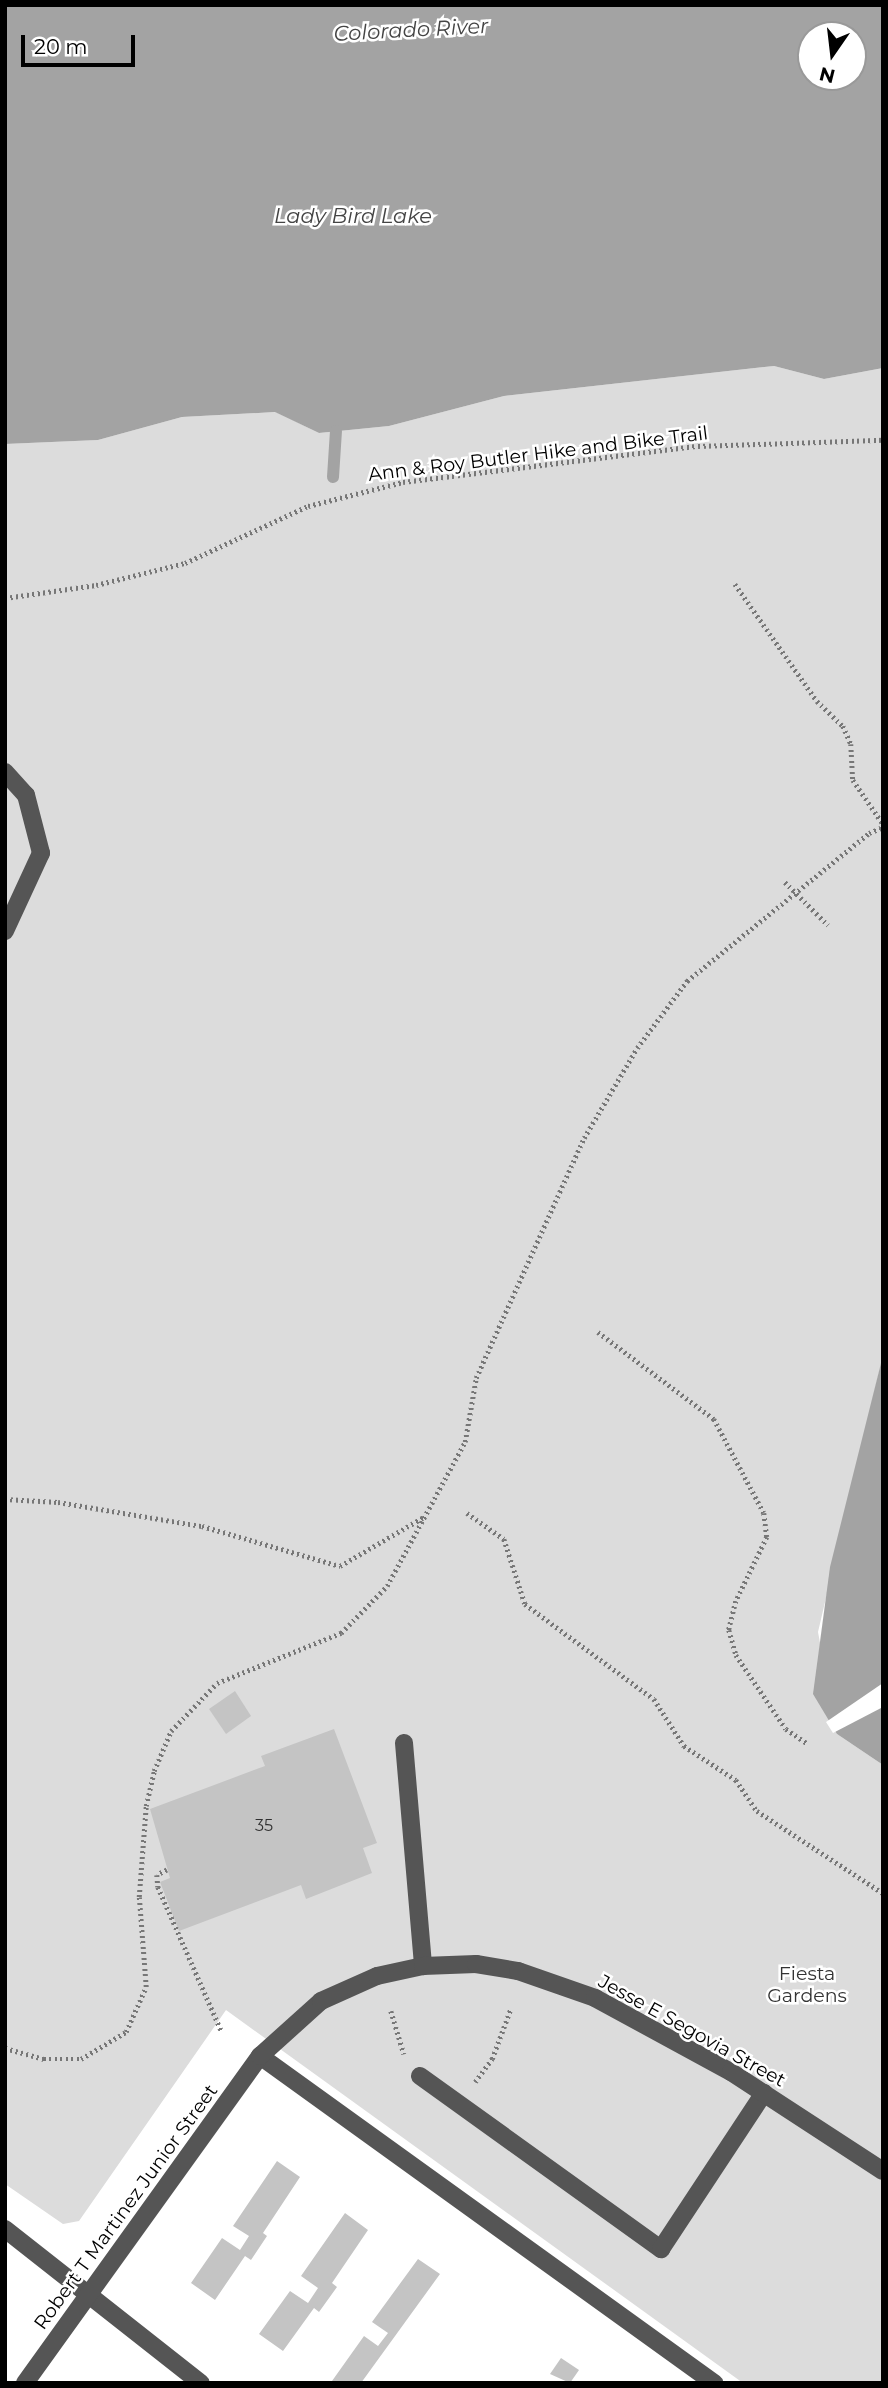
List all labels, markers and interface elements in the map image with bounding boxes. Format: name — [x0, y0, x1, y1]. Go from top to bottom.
water label: Colorado River — [333, 13, 489, 47]
scale bar — [24, 21, 138, 65]
north arrow — [797, 21, 867, 91]
text: 20 m — [34, 34, 88, 59]
text: N — [817, 62, 838, 88]
water label: Lady Bird Lake — [274, 203, 432, 229]
street label: Ann & Roy Butler Hike and Bike Trail — [367, 422, 709, 486]
house number: 35 — [255, 1816, 273, 1836]
park label: Fiesta Gardens — [767, 1963, 847, 2007]
street label: Jesse E Segovia Street — [594, 1970, 790, 2092]
street label: Robert T Martinez Junior Street — [29, 2080, 223, 2334]

